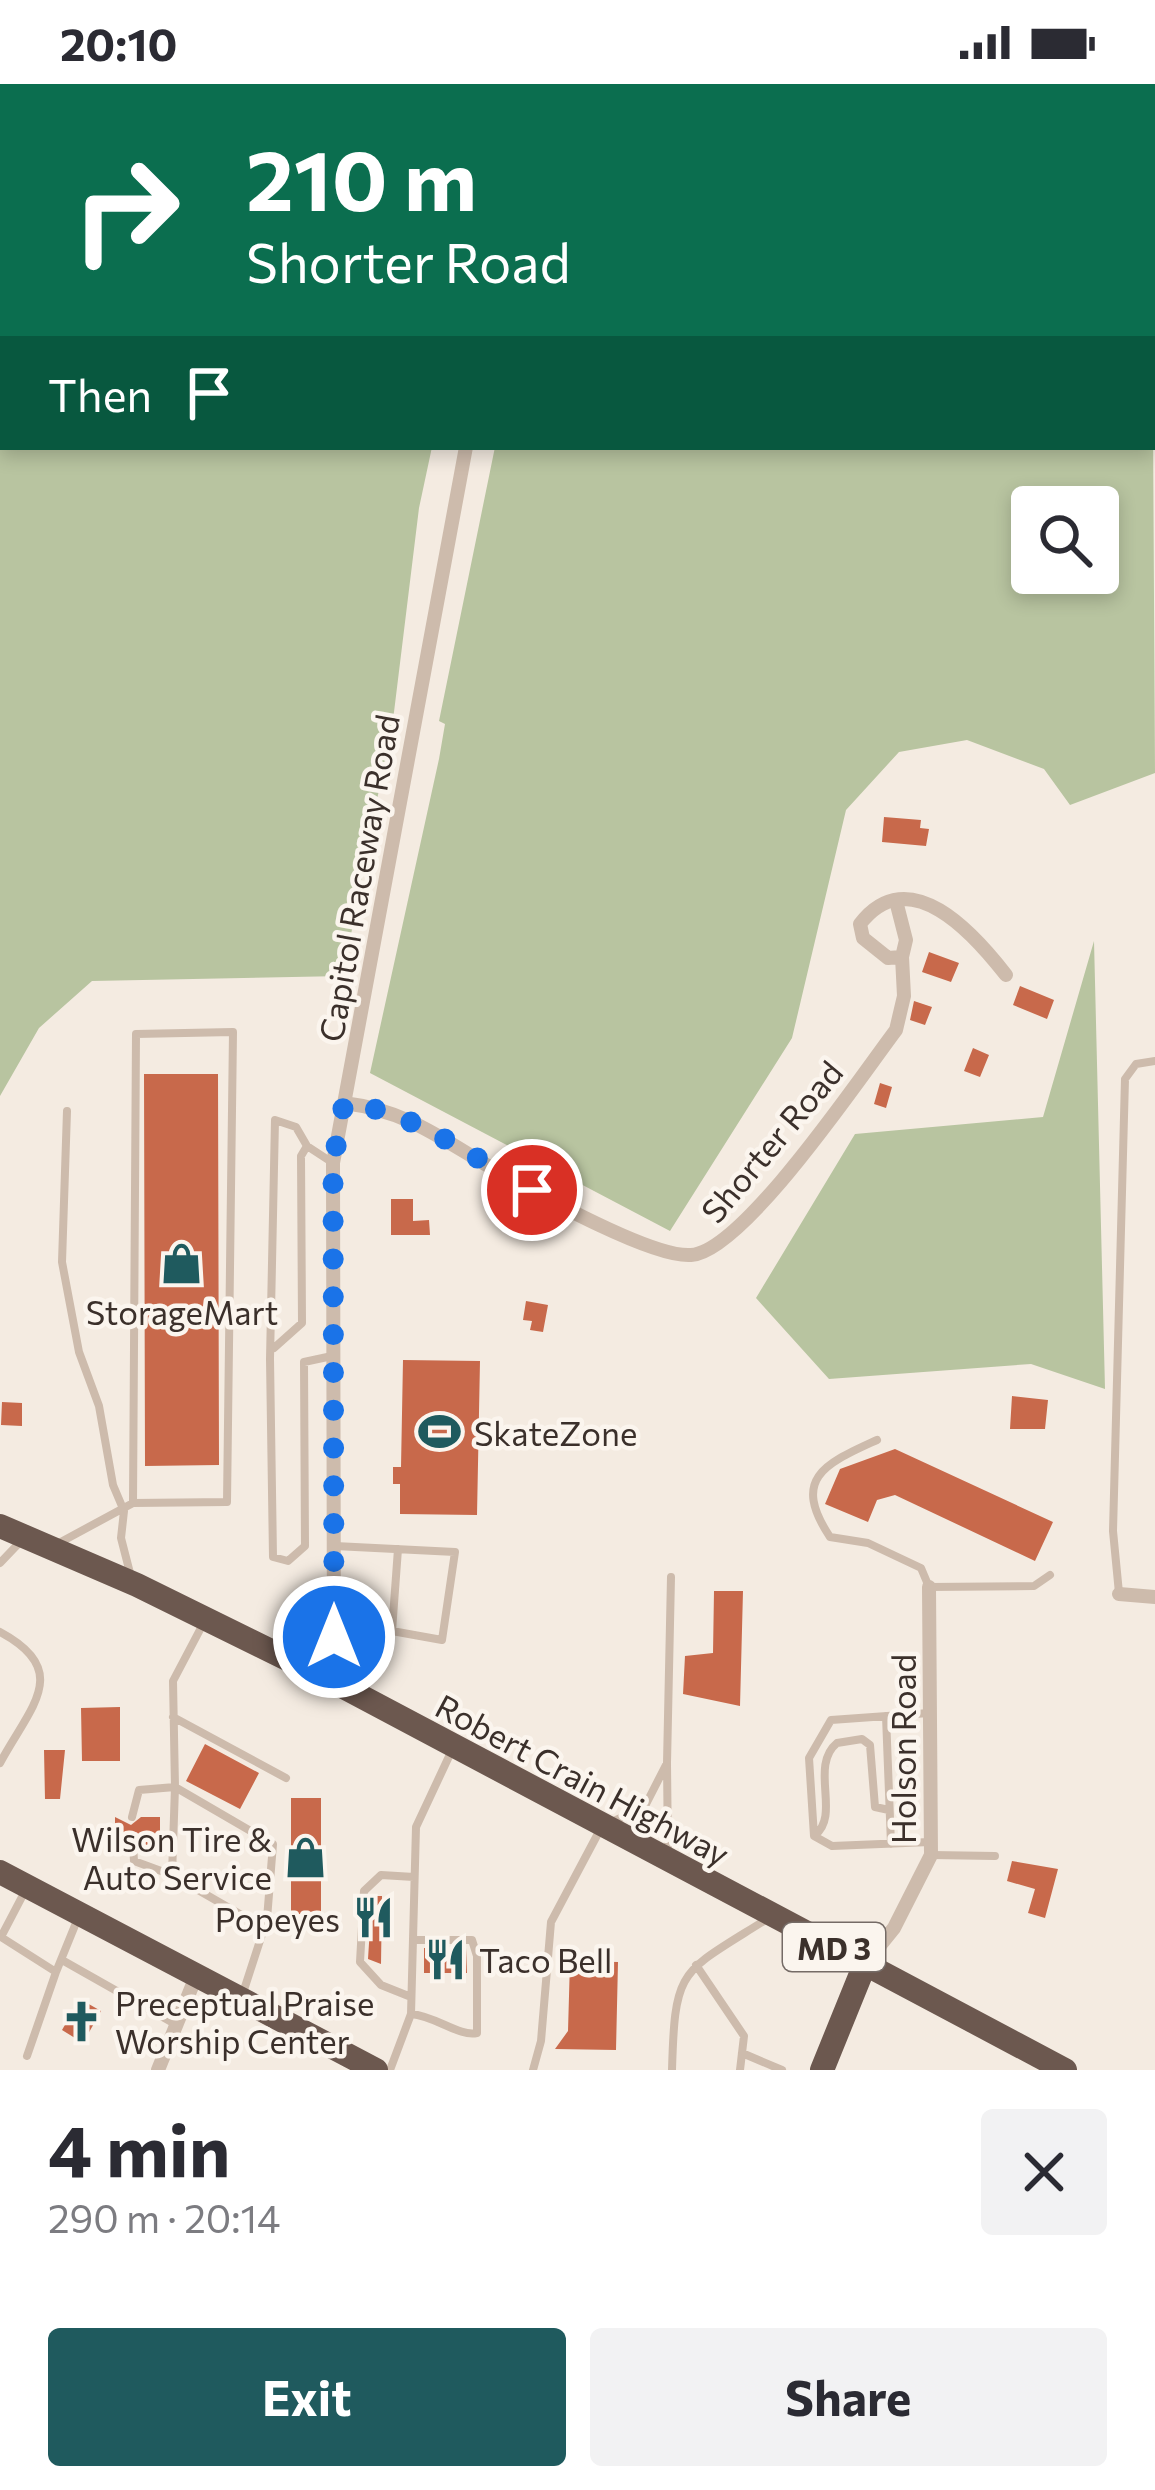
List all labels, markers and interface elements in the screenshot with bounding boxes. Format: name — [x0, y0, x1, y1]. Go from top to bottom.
text: 20:10 — [60, 15, 177, 70]
text: 210 m — [246, 126, 477, 228]
icon: right — [48, 132, 204, 288]
text: Shorter Road — [246, 228, 571, 294]
icon: arrive — [176, 360, 242, 426]
text: Then — [48, 366, 152, 421]
map controls — [1011, 486, 1119, 594]
button: search — [1011, 486, 1119, 594]
street label: Capitol Raceway Road — [309, 711, 407, 1045]
street label: Shorter Road — [692, 1052, 850, 1230]
pin — [481, 1139, 583, 1241]
icon: arrive — [499, 1157, 565, 1223]
shop icon: StorageMart — [159, 1240, 205, 1286]
place label: StorageMart — [86, 1291, 278, 1332]
sports icon: SkateZone — [417, 1409, 463, 1455]
place label: SkateZone — [474, 1412, 637, 1453]
position arrow — [271, 1574, 397, 1700]
street label: Holson Road — [882, 1654, 923, 1844]
street label: Robert Crain Highway — [429, 1684, 737, 1874]
place label: Wilson Tire & Auto Service — [71, 1818, 272, 1897]
shop icon: Wilson Tire & Auto Service — [283, 1834, 329, 1880]
restaurant icon: Popeyes — [351, 1895, 397, 1941]
place label: Popeyes — [215, 1898, 340, 1939]
road number: MD 3 — [783, 1923, 885, 1971]
restaurant icon: Taco Bell — [422, 1936, 468, 1982]
place label: Taco Bell — [479, 1939, 612, 1980]
place label: Preceptual Praise Worship Center — [115, 1982, 374, 2061]
church icon: Preceptual Praise Worship Center — [58, 1998, 104, 2044]
text: 4 min — [48, 2104, 230, 2192]
button: close — [981, 2109, 1107, 2235]
text: 290 m · 20:14 — [48, 2193, 281, 2241]
button: Exit — [48, 2328, 566, 2466]
button: Share — [590, 2328, 1107, 2466]

